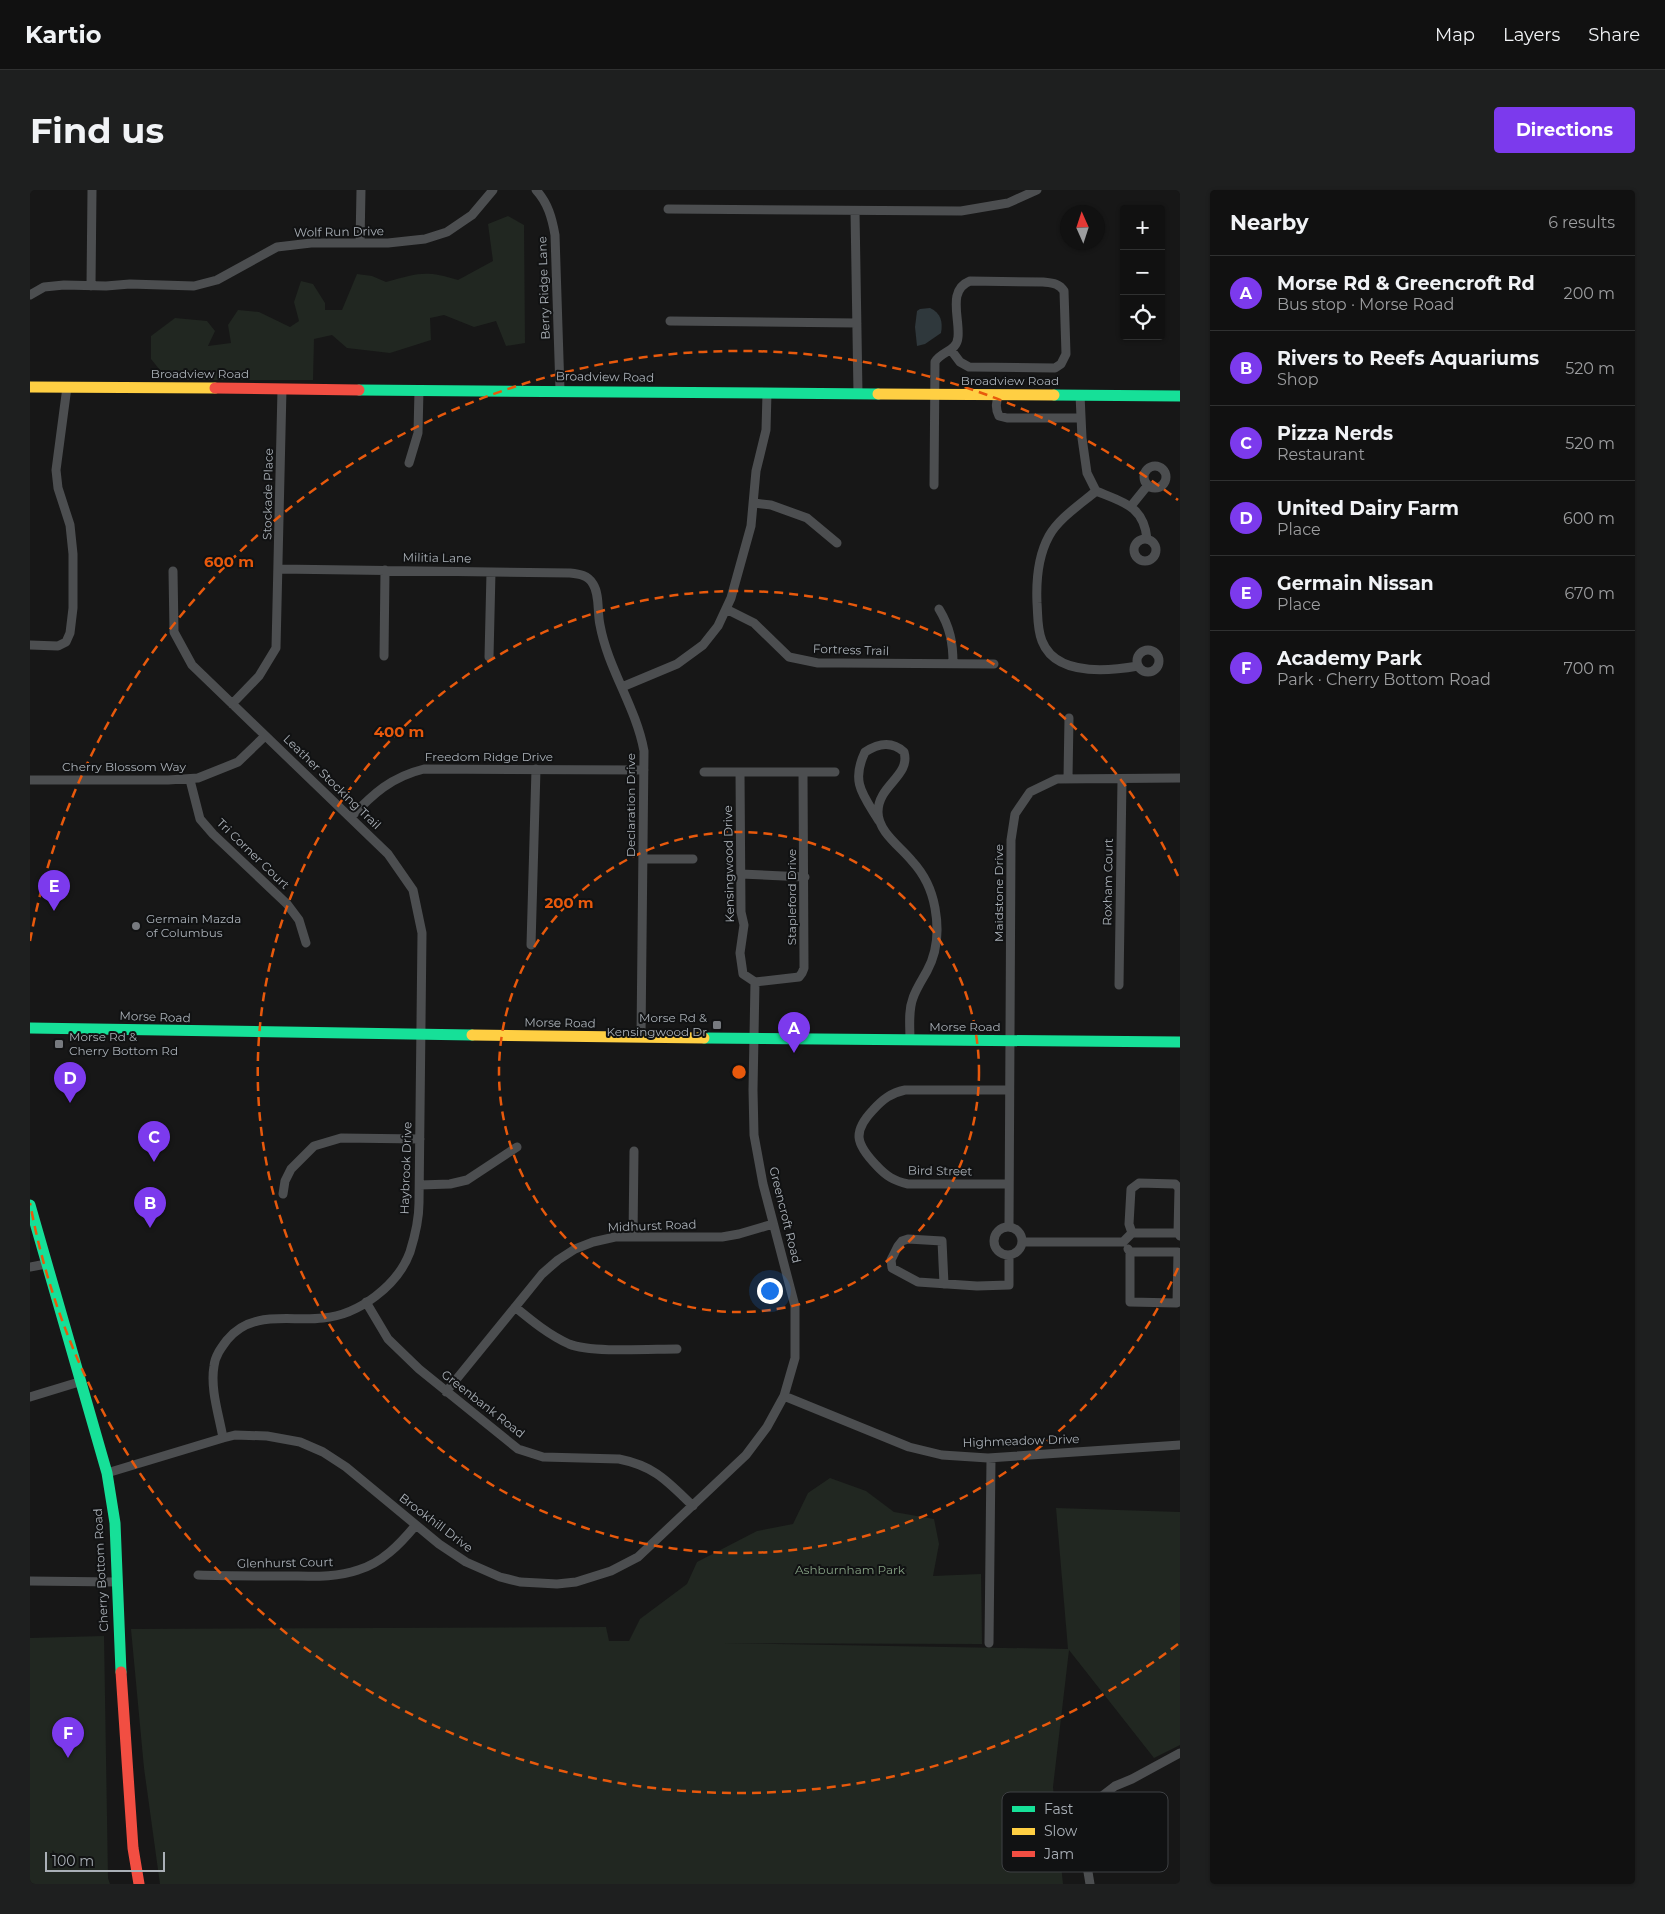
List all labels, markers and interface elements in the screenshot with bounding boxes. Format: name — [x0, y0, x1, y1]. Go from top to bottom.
text: Kartio — [25, 20, 101, 49]
text: Map — [1435, 24, 1475, 46]
text: Layers — [1503, 24, 1560, 46]
text: Share — [1588, 24, 1640, 46]
button: Directions — [1494, 107, 1635, 153]
text: Find us — [30, 109, 164, 152]
north arrow — [1060, 205, 1105, 250]
map controls — [1120, 205, 1165, 340]
button: + — [1120, 205, 1165, 250]
text: Nearby — [1230, 210, 1309, 235]
text: 6 results — [1548, 213, 1615, 232]
street label: Wolf Run Drive — [294, 223, 384, 240]
street label: Berry Ridge Lane — [534, 236, 553, 340]
button: − — [1120, 250, 1165, 295]
text: Morse Rd & Greencroft Rd — [1277, 272, 1535, 295]
text: A — [1240, 284, 1252, 303]
text: 200 m — [1564, 284, 1615, 303]
button: locate — [1120, 295, 1165, 340]
text: Bus stop · Morse Road — [1277, 295, 1454, 314]
text: Rivers to Reefs Aquariums — [1277, 347, 1539, 370]
text: B — [1240, 359, 1252, 378]
text: 520 m — [1565, 359, 1615, 378]
street label: Broadview Road — [151, 366, 249, 381]
street label: Broadview Road — [556, 368, 654, 385]
text: Shop — [1277, 370, 1319, 389]
street label: Broadview Road — [961, 373, 1059, 388]
text: Pizza Nerds — [1277, 422, 1393, 445]
text: C — [1240, 434, 1252, 453]
text: 520 m — [1565, 434, 1615, 453]
text: Restaurant — [1277, 445, 1365, 464]
street label: Stockade Place — [259, 448, 276, 540]
text: United Dairy Farm — [1277, 497, 1459, 520]
text: D — [1239, 509, 1253, 528]
text: 600 m — [1563, 509, 1615, 528]
text: Place — [1277, 520, 1321, 539]
street label: Militia Lane — [402, 549, 472, 566]
text: 600 m — [204, 552, 254, 571]
text: Germain Nissan — [1277, 572, 1434, 595]
text: E — [1241, 584, 1251, 603]
text: 670 m — [1565, 584, 1615, 603]
text: Place — [1277, 595, 1321, 614]
street label: Fortress Trail — [813, 641, 889, 658]
text: Academy Park — [1277, 647, 1422, 670]
text: F — [1241, 659, 1251, 678]
text: 700 m — [1564, 659, 1615, 678]
text: Park · Cherry Bottom Road — [1277, 670, 1491, 689]
text: 400 m — [374, 722, 424, 741]
street label: Leather Stocking Trail — [280, 731, 384, 832]
street label: Freedom Ridge Drive — [425, 749, 553, 764]
street label: Declaration Drive — [623, 753, 638, 857]
street label: Cherry Blossom Way — [62, 759, 186, 774]
street label: Kensingwood Drive — [720, 805, 737, 923]
street label: Tri Corner Court — [214, 815, 293, 892]
street label: Roxham Court — [1099, 838, 1116, 926]
street label: Maidstone Drive — [991, 844, 1006, 942]
street label: Stapleford Drive — [784, 849, 799, 945]
pin: E — [38, 870, 70, 911]
text: 200 m — [544, 893, 594, 912]
place label: Germain Mazda of Columbus — [146, 911, 241, 940]
marker: Germain Mazda of Columbus — [130, 920, 142, 932]
street label: Morse Road — [119, 1008, 191, 1025]
place label: Morse Rd & Kensingwood Dr — [607, 1010, 707, 1039]
pin: A — [778, 1012, 810, 1053]
street label: Morse Road — [524, 1014, 596, 1031]
marker: Morse Rd & Kensingwood Dr — [711, 1019, 723, 1031]
street label: Morse Road — [929, 1019, 1001, 1034]
place label: Morse Rd & Cherry Bottom Rd — [69, 1029, 178, 1058]
marker: Morse Rd & Cherry Bottom Rd — [53, 1038, 65, 1050]
pin: D — [54, 1062, 86, 1103]
centre of rings — [730, 1063, 748, 1081]
pin: C — [138, 1121, 170, 1162]
street label: Haybrook Drive — [396, 1121, 415, 1215]
street label: Bird Street — [908, 1162, 973, 1179]
street label: Greencroft Road — [766, 1165, 805, 1265]
pin: B — [134, 1187, 166, 1228]
street label: Midhurst Road — [607, 1216, 697, 1235]
your location — [757, 1278, 783, 1304]
street label: Greenbank Road — [439, 1366, 528, 1441]
street label: Highmeadow Drive — [962, 1431, 1080, 1450]
street label: Brookhill Drive — [397, 1490, 476, 1555]
street label: Cherry Bottom Road — [90, 1508, 111, 1632]
street label: Glenhurst Court — [237, 1554, 333, 1571]
park label: Ashburnham Park — [795, 1562, 906, 1577]
pin: F — [52, 1717, 84, 1758]
legend — [1002, 1792, 1168, 1872]
text: Fast — [1044, 1800, 1074, 1818]
text: Slow — [1044, 1822, 1078, 1840]
text: Jam — [1043, 1845, 1074, 1863]
scale bar — [45, 1849, 165, 1872]
text: 100 m — [52, 1852, 94, 1870]

